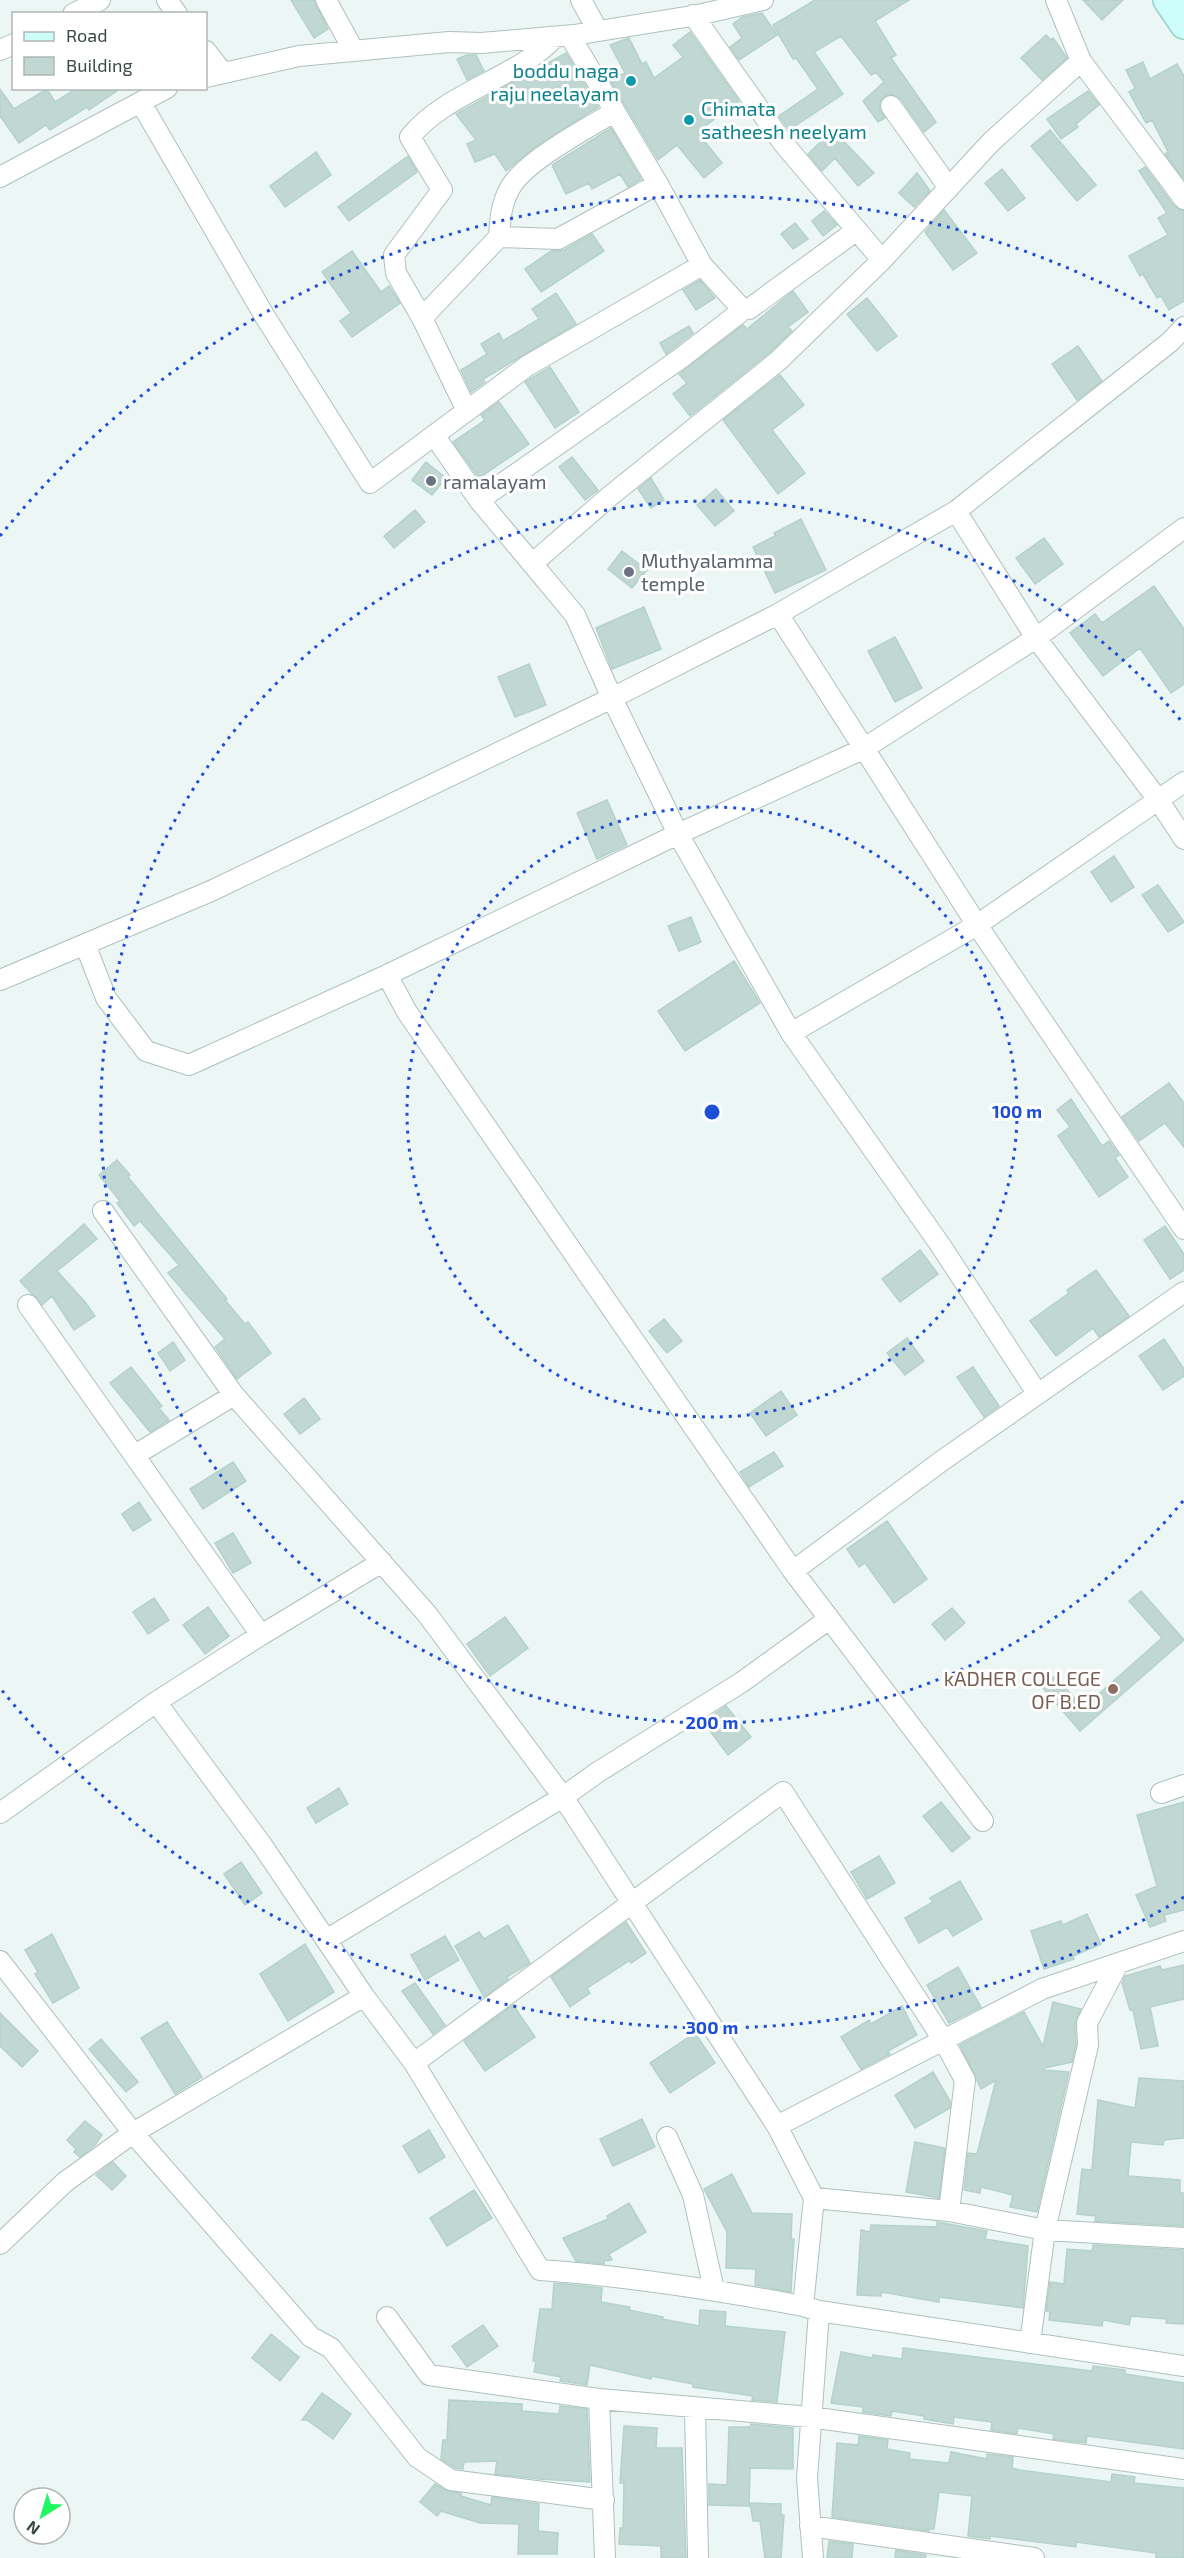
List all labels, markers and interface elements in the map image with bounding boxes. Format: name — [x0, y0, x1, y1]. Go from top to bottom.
legend — [12, 12, 207, 90]
text: Road — [66, 24, 107, 46]
text: Building — [66, 54, 133, 76]
place label: boddu naga raju neelayam — [490, 58, 619, 105]
marker: boddu naga raju neelayam — [624, 74, 638, 88]
place label: Chimata satheesh neelyam — [701, 96, 867, 143]
marker: Chimata satheesh neelyam — [682, 113, 696, 127]
place label: ramalayam — [443, 469, 546, 493]
marker: ramalayam — [424, 474, 438, 488]
place label: Muthyalamma temple — [641, 548, 774, 595]
marker: Muthyalamma temple — [622, 565, 636, 579]
text: 100 m — [992, 1100, 1042, 1122]
centre of rings — [702, 1102, 722, 1122]
place label: kADHER COLLEGE OF B.ED — [944, 1666, 1101, 1713]
marker: kADHER COLLEGE OF B.ED — [1106, 1682, 1120, 1696]
text: 200 m — [686, 1711, 738, 1733]
text: 300 m — [686, 2016, 738, 2038]
north arrow — [12, 2486, 72, 2546]
text: N — [22, 2517, 43, 2539]

